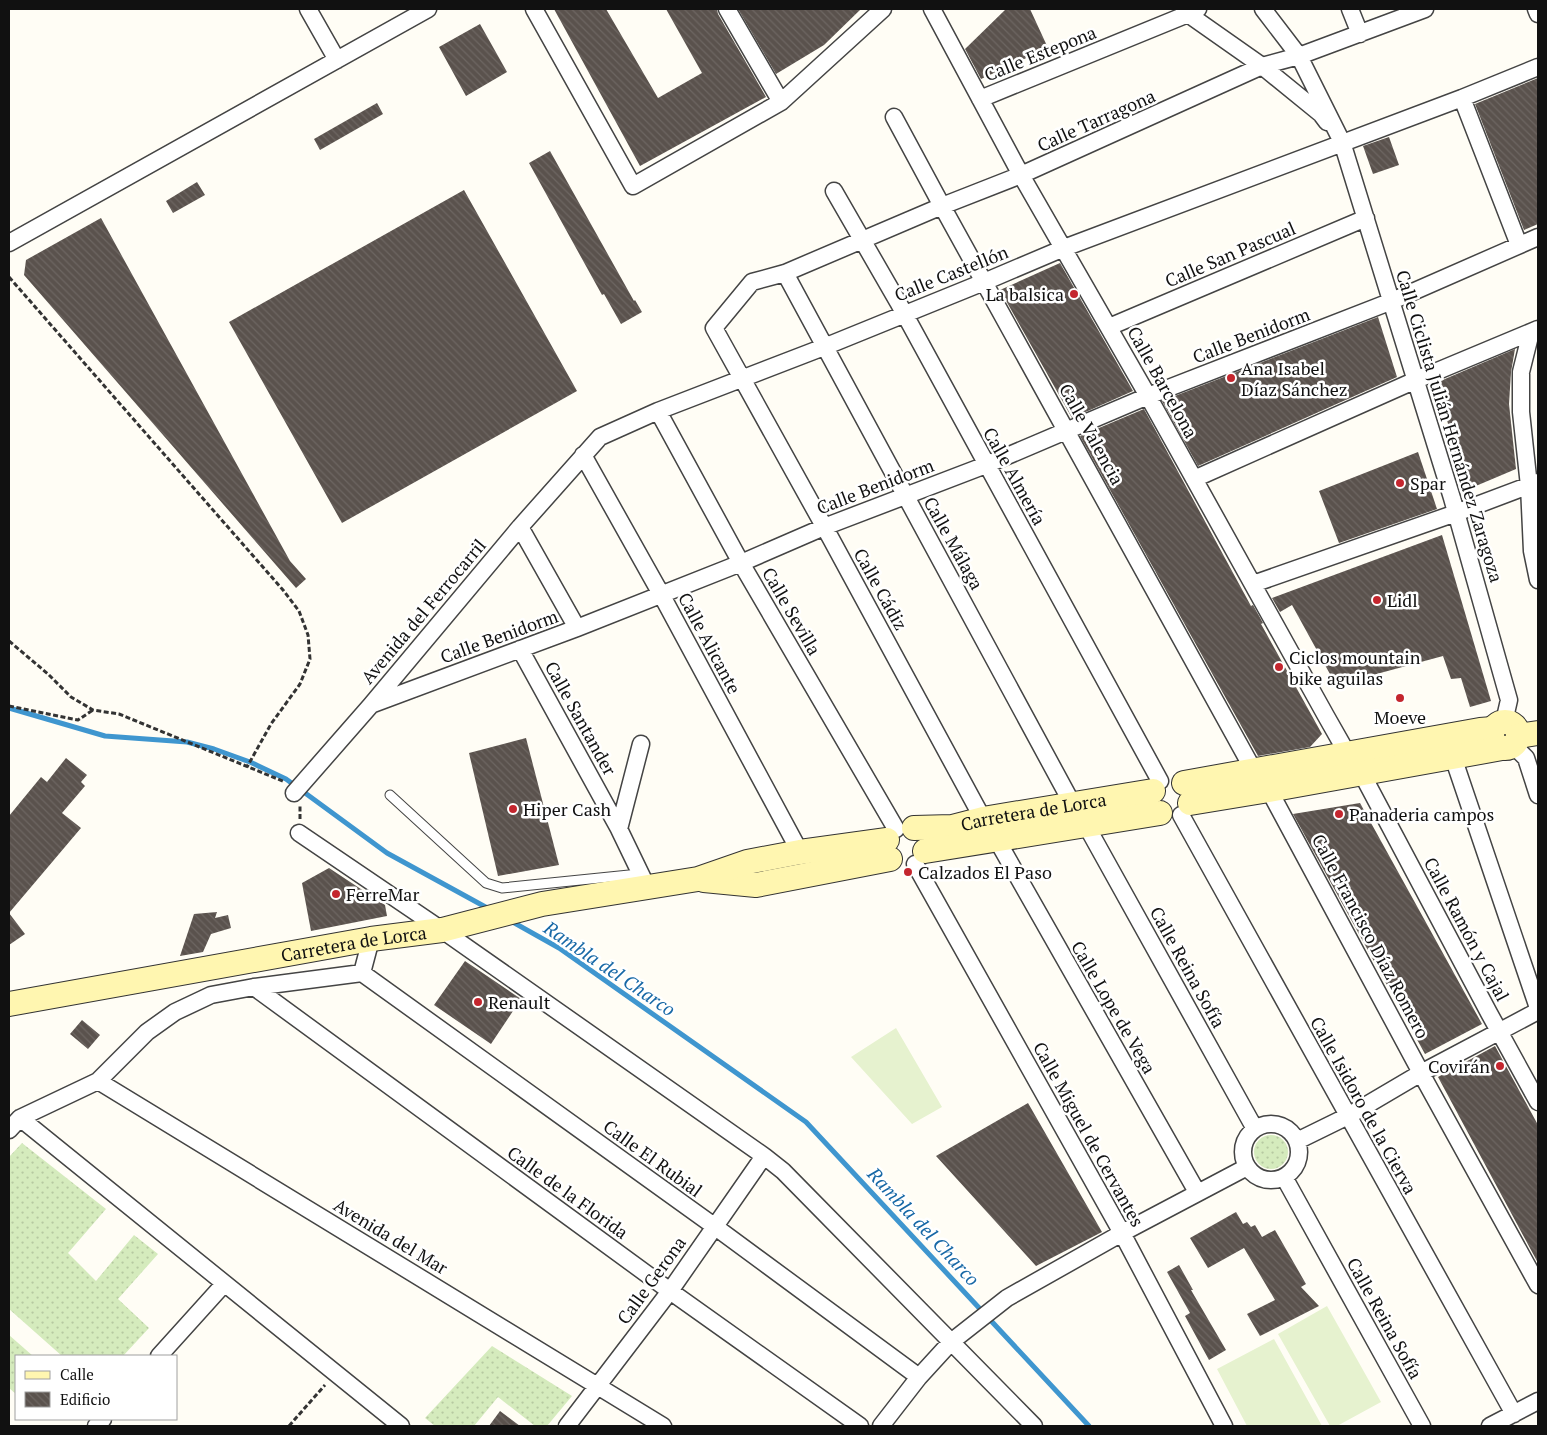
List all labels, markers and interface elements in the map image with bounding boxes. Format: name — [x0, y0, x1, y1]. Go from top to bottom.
street label: Calle Estepona — [980, 20, 1100, 86]
street label: Calle Tarragona — [1033, 83, 1159, 157]
street label: Calle San Pascual — [1161, 216, 1299, 292]
street label: Calle Castellón — [891, 239, 1012, 307]
street label: Calle Ciclista Julián Hernández Zaragoza — [1391, 267, 1509, 585]
place label: La balsica — [986, 282, 1064, 306]
marker: La balsica — [1068, 288, 1080, 300]
street label: Calle Benidorm — [1189, 301, 1313, 368]
street label: Calle Barcelona — [1122, 322, 1204, 442]
place label: Ana Isabel Díaz Sánchez — [1241, 356, 1347, 401]
marker: Ana Isabel Díaz Sánchez — [1225, 372, 1237, 384]
street label: Calle Valencia — [1054, 379, 1130, 489]
street label: Calle Almería — [978, 423, 1052, 529]
street label: Calle Benidorm — [813, 452, 937, 519]
place label: Spar — [1410, 471, 1446, 495]
marker: Spar — [1394, 477, 1406, 489]
street label: Calle Málaga — [919, 492, 989, 594]
street label: Avenida del Ferrocarril — [355, 534, 491, 688]
street label: Calle Cádiz — [849, 544, 913, 634]
street label: Calle Sevilla — [757, 563, 827, 659]
street label: Calle Alicante — [673, 588, 747, 698]
place label: Lidl — [1387, 588, 1418, 612]
marker: Lidl — [1371, 594, 1383, 606]
street label: Calle Benidorm — [437, 603, 562, 668]
place label: Ciclos mountain bike aguilas — [1289, 645, 1421, 690]
street label: Calle Santander — [540, 657, 622, 779]
marker: Ciclos mountain bike aguilas — [1273, 661, 1285, 673]
marker: Moeve — [1394, 692, 1406, 704]
place label: Moeve — [1374, 705, 1426, 729]
street label: Carretera de Lorca — [958, 787, 1108, 836]
place label: Hiper Cash — [523, 797, 612, 821]
place label: Panaderia campos — [1349, 802, 1494, 826]
marker: Hiper Cash — [507, 803, 519, 815]
marker: Panaderia campos — [1333, 808, 1345, 820]
street label: Calle Francisco Díaz Romero — [1307, 830, 1435, 1042]
street label: Calle Ramón y Cajal — [1419, 853, 1515, 1005]
place label: Calzados El Paso — [918, 860, 1052, 884]
marker: Calzados El Paso — [902, 866, 914, 878]
place label: FerreMar — [346, 882, 419, 906]
marker: FerreMar — [330, 888, 342, 900]
street label: Calle Reina Sofía — [1145, 902, 1231, 1032]
water label: Rambla del Charco — [539, 914, 681, 1021]
street label: Carretera de Lorca — [279, 920, 428, 967]
street label: Calle Lope de Vega — [1066, 936, 1162, 1078]
place label: Renault — [488, 990, 551, 1014]
marker: Renault — [472, 996, 484, 1008]
street label: Calle Isidoro de la Cierva — [1305, 1012, 1423, 1198]
street label: Calle Miguel de Cervantes — [1028, 1037, 1150, 1231]
place label: Covirán — [1428, 1054, 1490, 1078]
marker: Covirán — [1494, 1060, 1506, 1072]
street label: Calle El Rubial — [599, 1114, 707, 1202]
street label: Calle de la Florida — [503, 1140, 633, 1244]
water label: Rambla del Charco — [862, 1161, 985, 1291]
street label: Avenida del Mar — [330, 1193, 452, 1280]
street label: Calle Gerona — [611, 1231, 691, 1329]
street label: Calle Reina Sofía — [1342, 1253, 1428, 1383]
legend — [15, 1355, 178, 1420]
text: Calle — [60, 1364, 94, 1384]
text: Edificio — [60, 1389, 110, 1409]

